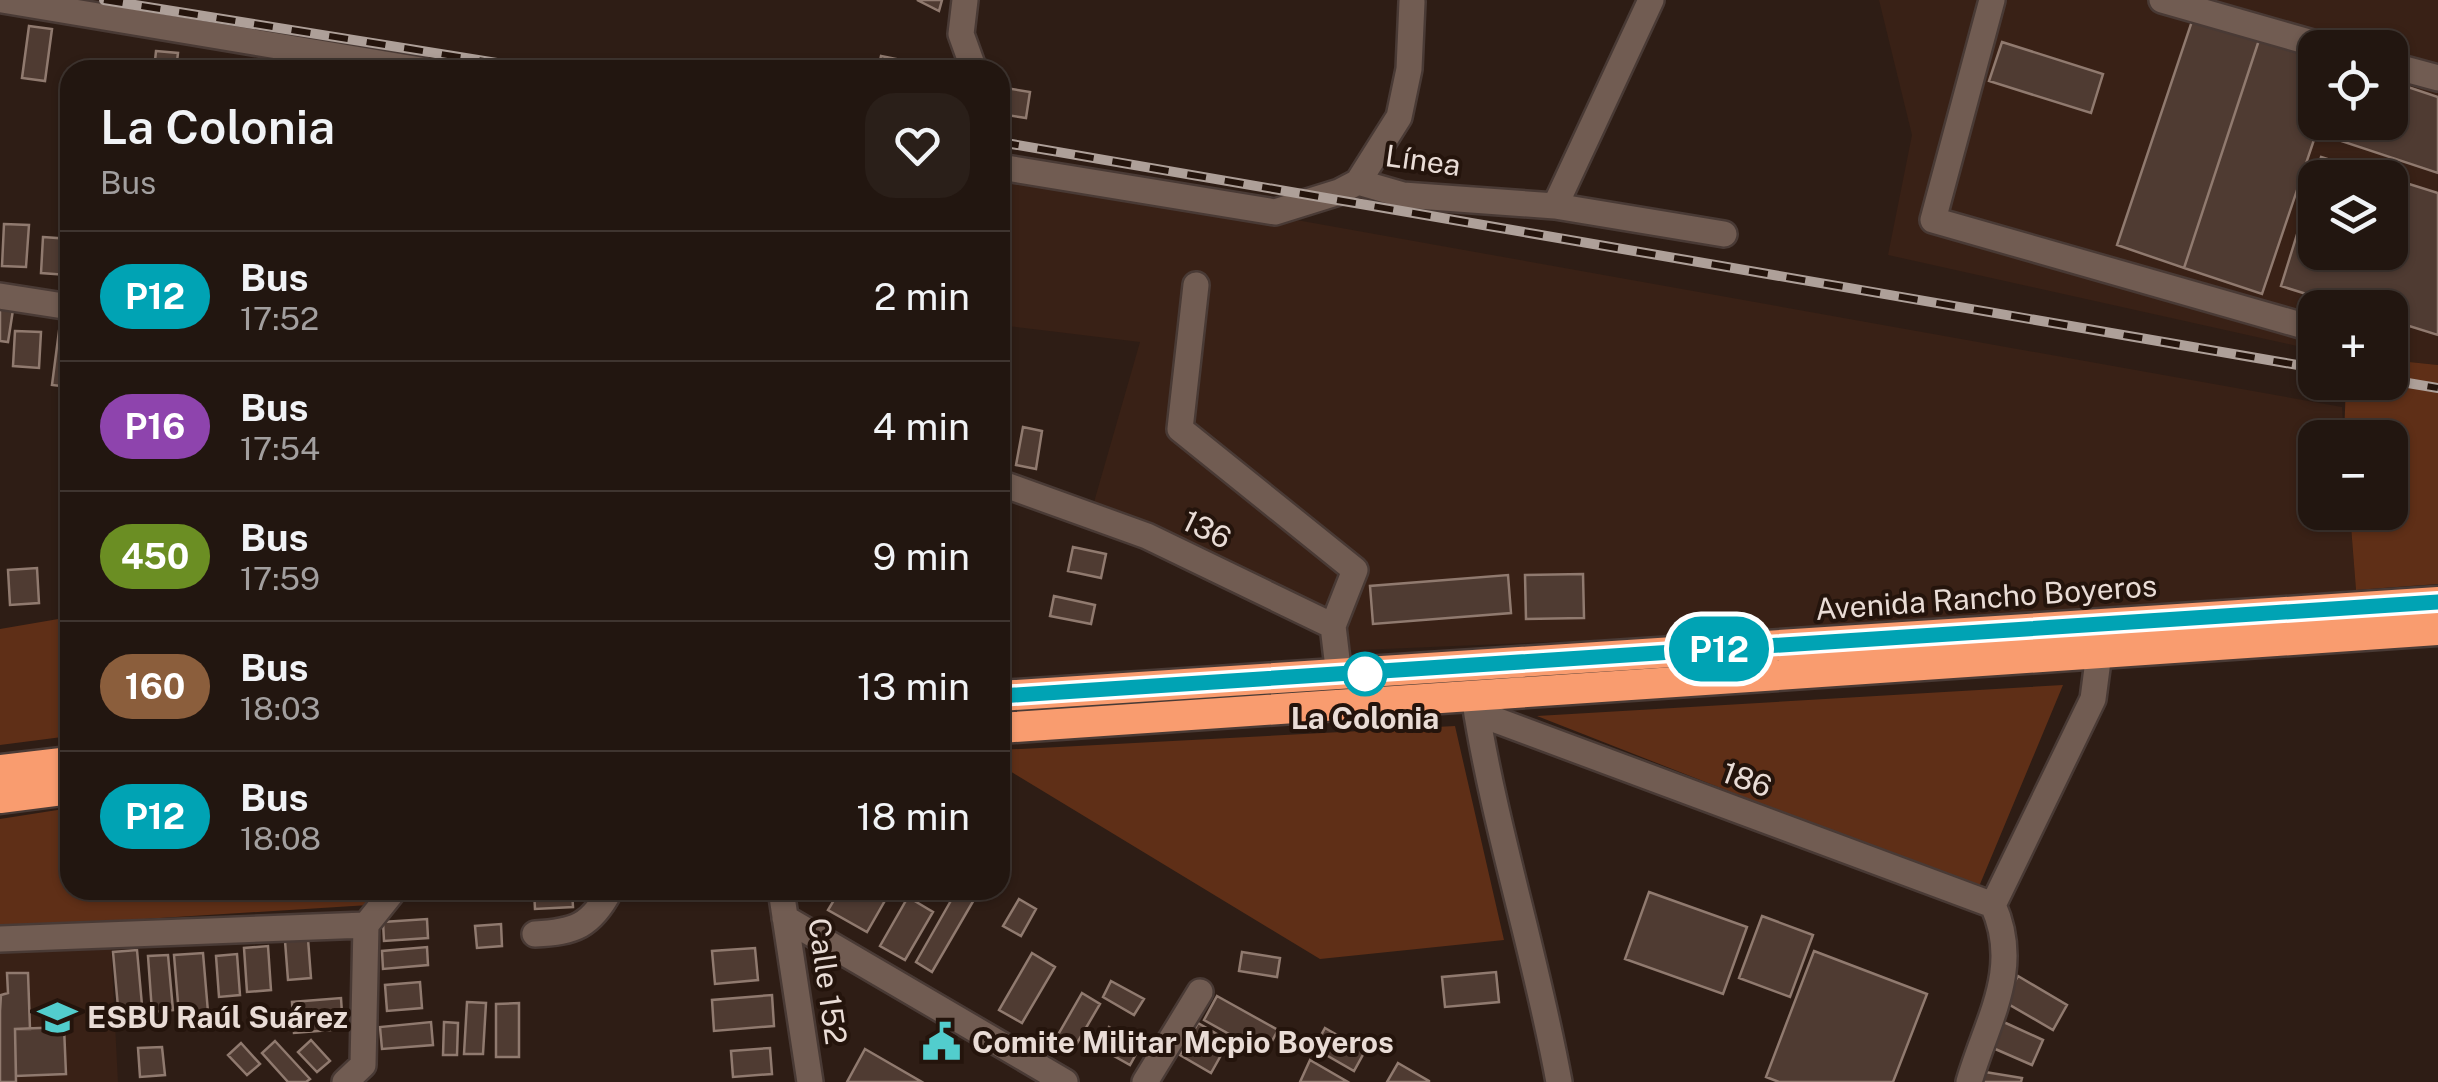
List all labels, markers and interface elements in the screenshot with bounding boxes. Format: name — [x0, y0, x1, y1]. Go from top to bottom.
map controls — [2298, 30, 2408, 530]
button: locate — [2298, 30, 2408, 140]
button: heart — [865, 93, 970, 198]
text: La Colonia — [100, 98, 335, 155]
street label: Línea — [1383, 137, 1463, 183]
button: layers — [2298, 160, 2408, 270]
text: Bus — [100, 164, 156, 201]
text: Bus — [240, 255, 309, 300]
text: 2 min — [874, 274, 970, 319]
text: P12 — [125, 276, 185, 317]
button: + — [2298, 290, 2408, 400]
text: 17:52 — [240, 300, 319, 337]
text: Bus — [240, 385, 309, 430]
text: 4 min — [872, 404, 970, 449]
text: P16 — [125, 406, 185, 447]
button: − — [2298, 420, 2408, 530]
text: 17:54 — [240, 430, 320, 467]
street label: 136 — [1177, 502, 1237, 556]
text: Bus — [240, 515, 309, 560]
text: 9 min — [873, 534, 970, 579]
text: 450 — [121, 536, 189, 577]
text: 17:59 — [240, 560, 320, 597]
street label: Avenida Rancho Boyeros — [1814, 567, 2158, 627]
line badge: P12 — [1662, 616, 1776, 682]
text: P12 — [1689, 629, 1749, 670]
text: Bus — [240, 645, 309, 690]
marker: La Colonia — [1344, 653, 1386, 695]
text: 13 min — [857, 664, 970, 709]
text: 160 — [125, 666, 185, 707]
text: 18:03 — [240, 690, 321, 727]
place label: La Colonia — [1291, 700, 1439, 736]
street label: 186 — [1717, 754, 1777, 804]
text: Bus — [240, 775, 309, 820]
text: 18 min — [856, 794, 970, 839]
text: P12 — [125, 796, 185, 837]
text: 18:08 — [240, 820, 321, 857]
street label: Calle 152 — [801, 915, 855, 1047]
school or university icon: ESBU Raúl Suárez — [36, 996, 78, 1038]
place label: ESBU Raúl Suárez — [87, 999, 348, 1035]
public building icon: Comite Militar Mcpio Boyeros — [921, 1021, 963, 1063]
place label: Comite Militar Mcpio Boyeros — [972, 1024, 1394, 1060]

